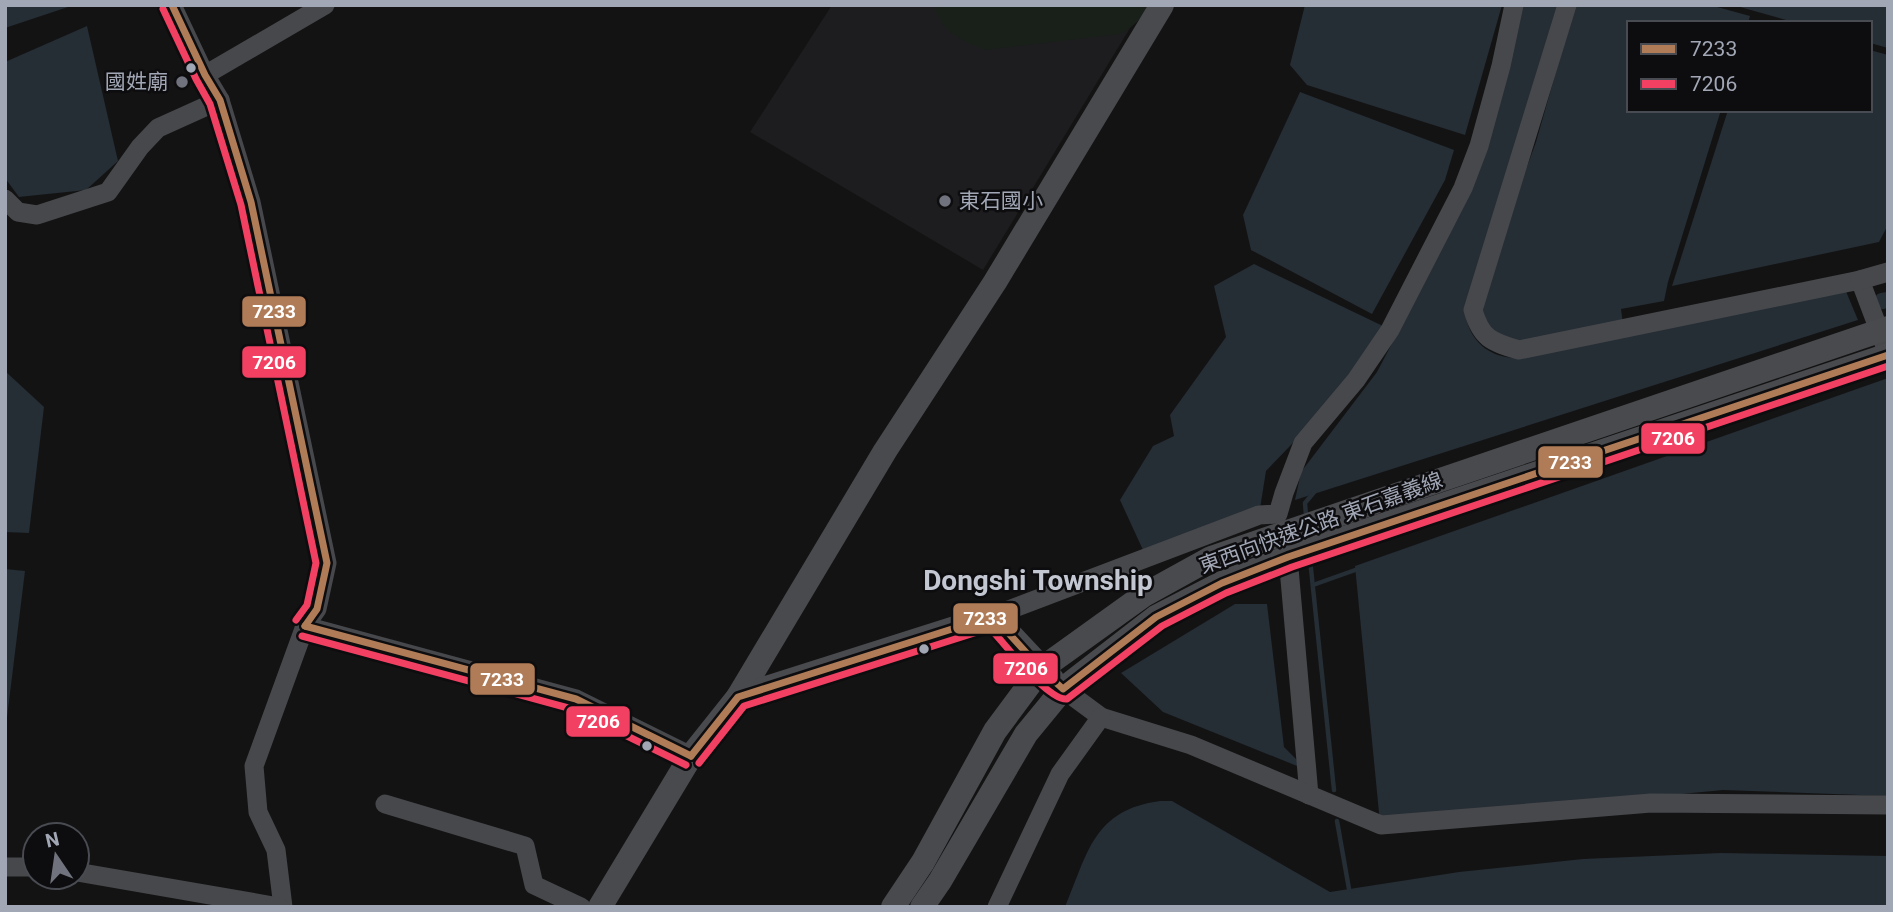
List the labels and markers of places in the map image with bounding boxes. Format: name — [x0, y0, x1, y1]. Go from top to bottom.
unlabelled marker — [184, 61, 198, 75]
place label: 國姓廟 — [105, 70, 168, 94]
marker: 國姓廟 — [174, 74, 190, 90]
place label: 東石國小 — [959, 189, 1043, 213]
marker: 東石國小 — [937, 193, 953, 209]
unlabelled marker — [917, 642, 931, 656]
unlabelled marker — [640, 739, 654, 753]

